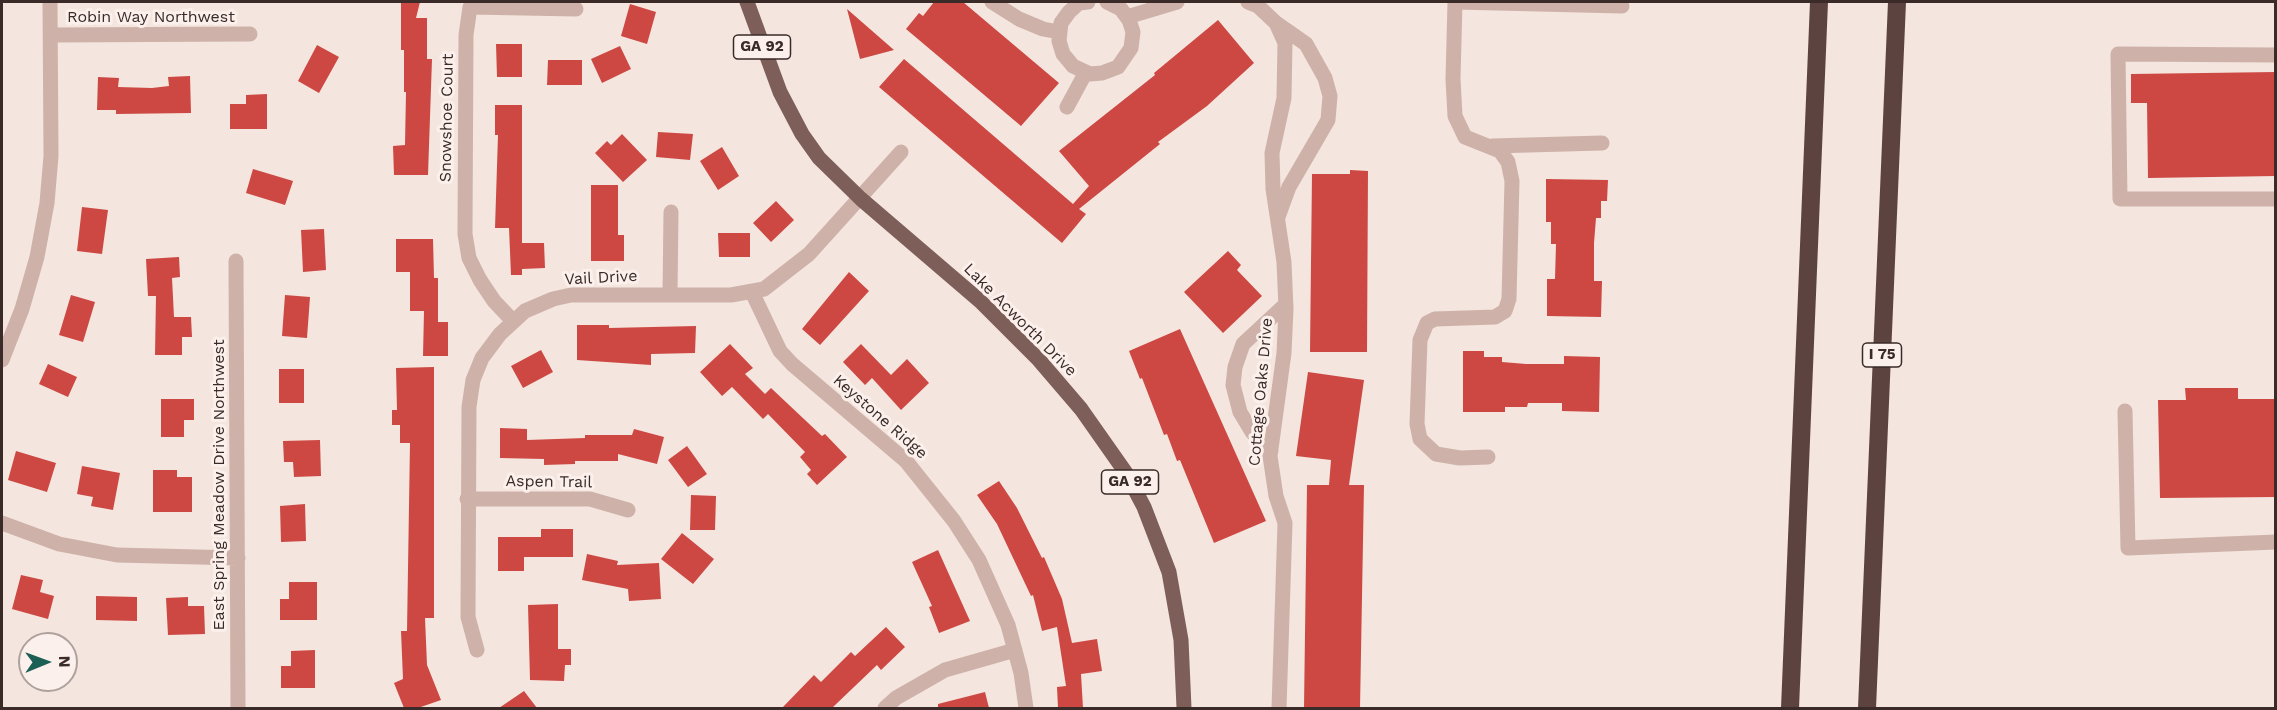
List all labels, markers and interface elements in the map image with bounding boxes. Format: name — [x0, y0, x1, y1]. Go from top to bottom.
street label: Robin Way Northwest — [67, 7, 235, 27]
road number: GA 92 — [734, 35, 790, 59]
street label: Snowshoe Court — [436, 54, 458, 182]
street label: Lake Acworth Drive — [959, 259, 1081, 381]
street label: Vail Drive — [564, 267, 638, 289]
street label: Cottage Oaks Drive — [1245, 317, 1277, 467]
street label: East Spring Meadow Drive Northwest — [209, 339, 229, 631]
road number: I 75 — [1862, 343, 1902, 367]
street label: Keystone Ridge — [829, 371, 931, 463]
road number: GA 92 — [1102, 470, 1158, 494]
street label: Aspen Trail — [506, 472, 592, 492]
north arrow — [18, 632, 78, 692]
text: N — [55, 656, 74, 668]

